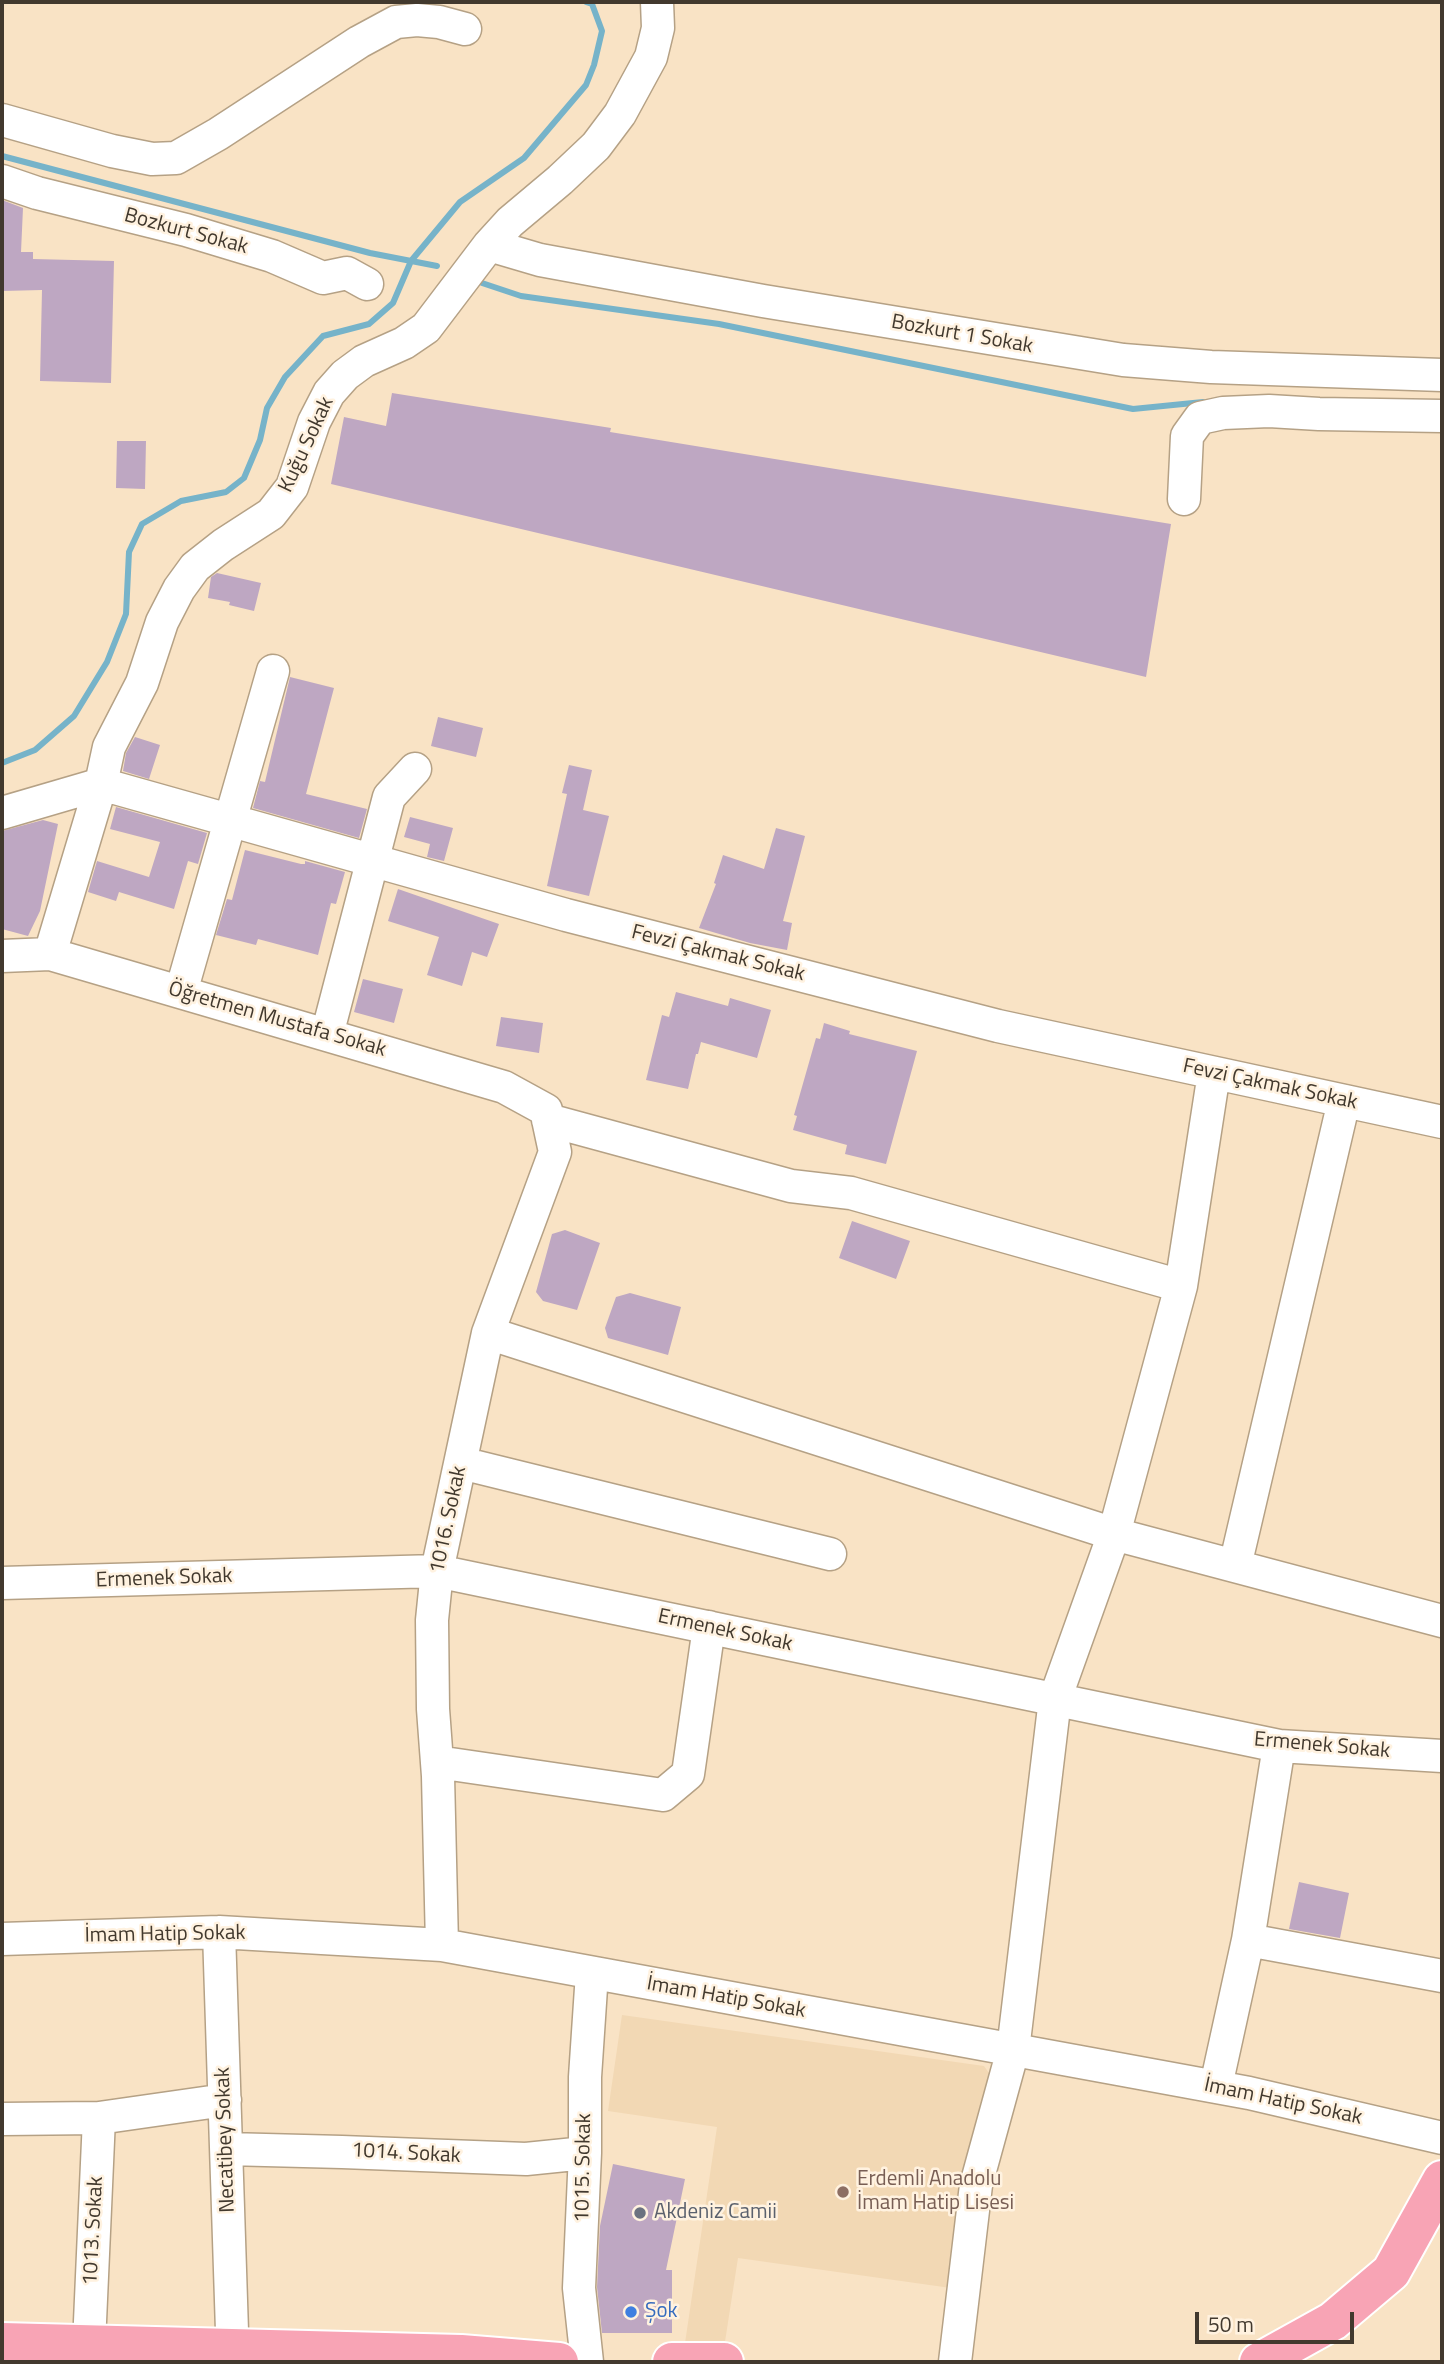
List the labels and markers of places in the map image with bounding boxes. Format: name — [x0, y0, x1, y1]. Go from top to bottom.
place label: Erdemli Anadolu İmam Hatip Lisesi — [857, 2167, 1014, 2217]
marker: Erdemli Anadolu İmam Hatip Lisesi — [835, 2184, 851, 2200]
place label: Akdeniz Camii — [654, 2200, 777, 2226]
marker: Akdeniz Camii — [632, 2205, 648, 2221]
place label: Şok — [645, 2299, 678, 2325]
marker: Şok — [623, 2304, 639, 2320]

